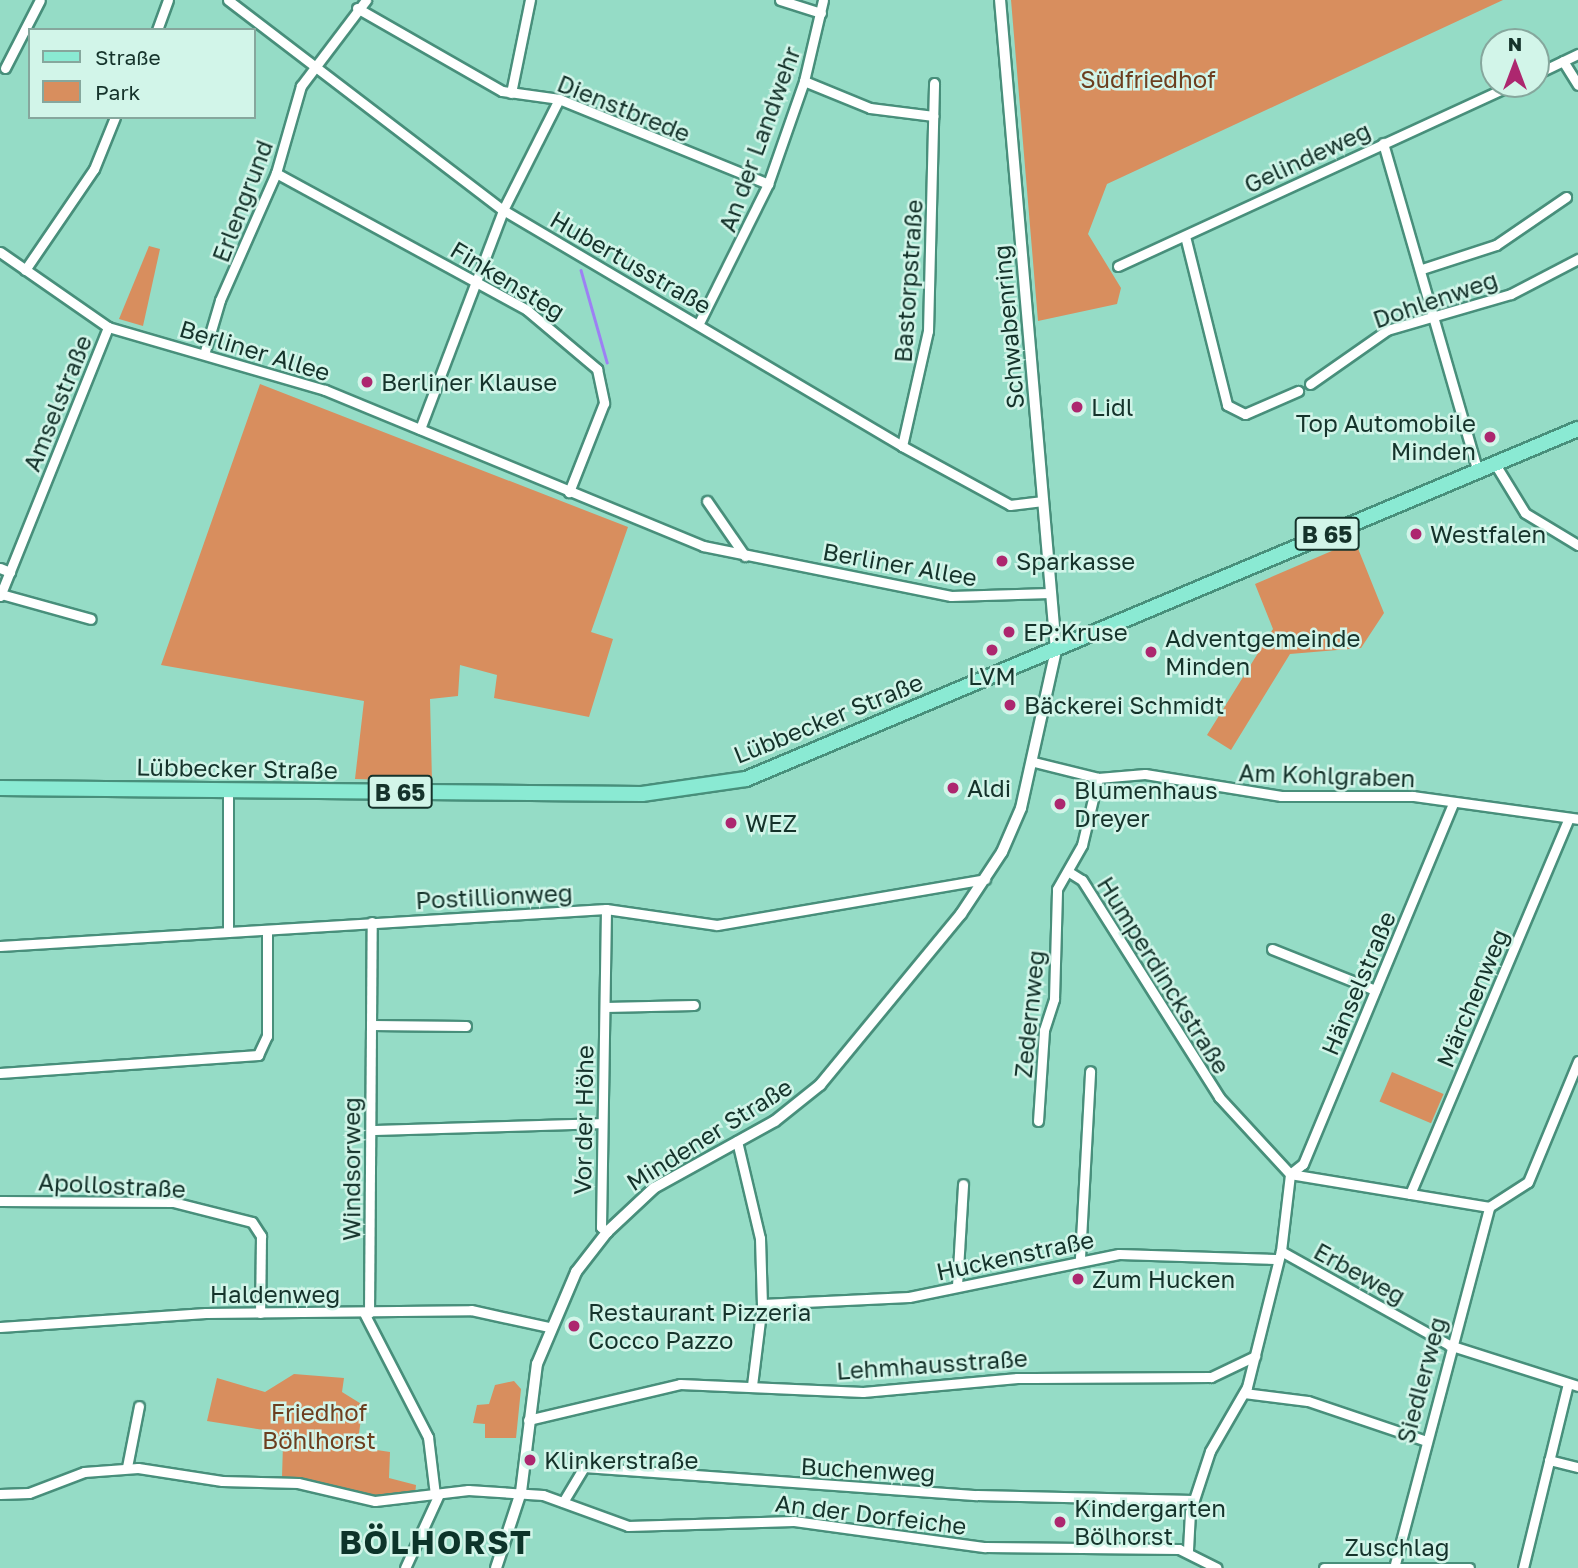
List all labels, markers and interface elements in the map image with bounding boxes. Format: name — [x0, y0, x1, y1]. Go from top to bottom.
legend — [28, 28, 256, 119]
north arrow — [1480, 28, 1550, 98]
text: N — [1508, 32, 1522, 55]
street label: An der Landwehr — [712, 42, 806, 236]
text: Straße — [95, 44, 161, 70]
park label: Südfriedhof — [1080, 65, 1216, 93]
street label: Dienstbrede — [553, 68, 695, 148]
text: Park — [95, 79, 140, 105]
street label: Gelindeweg — [1239, 115, 1375, 199]
street label: Erlengrund — [206, 136, 278, 266]
street label: Bastorpstraße — [888, 199, 928, 363]
street label: Hubertusstraße — [545, 204, 717, 320]
street label: Finkensteg — [446, 235, 570, 325]
street label: Schwabenring — [986, 244, 1030, 410]
street label: Dohlenweg — [1369, 264, 1501, 334]
street label: Berliner Allee — [176, 313, 334, 387]
street label: Amselstraße — [17, 331, 97, 475]
place label: Berliner Klause — [381, 368, 557, 396]
marker: Berliner Klause — [359, 374, 375, 390]
place label: Lidl — [1091, 393, 1134, 421]
marker: Lidl — [1069, 399, 1085, 415]
place label: Top Automobile Minden — [1296, 409, 1476, 465]
marker: Top Automobile Minden — [1482, 429, 1498, 445]
road number: B 65 — [1294, 514, 1360, 554]
place label: Westfalen — [1430, 520, 1546, 548]
marker: Westfalen — [1408, 526, 1424, 542]
street label: Berliner Allee — [821, 536, 979, 592]
place label: Sparkasse — [1016, 547, 1135, 575]
marker: Sparkasse — [994, 553, 1010, 569]
place label: EP:Kruse — [1023, 618, 1128, 646]
marker: EP:Kruse — [1001, 624, 1017, 640]
place label: Adventgemeinde Minden — [1165, 624, 1360, 680]
marker: LVM — [984, 642, 1000, 658]
marker: Adventgemeinde Minden — [1143, 644, 1159, 660]
place label: LVM — [968, 662, 1016, 690]
street label: Lübbecker Straße — [729, 667, 927, 769]
place label: Bäckerei Schmidt — [1024, 691, 1224, 719]
marker: Bäckerei Schmidt — [1002, 697, 1018, 713]
street label: Lübbecker Straße — [136, 752, 338, 784]
street label: Am Kohlgraben — [1238, 758, 1416, 792]
road number: B 65 — [367, 772, 433, 812]
place label: Aldi — [967, 774, 1011, 802]
place label: Blumenhaus Dreyer — [1074, 776, 1218, 832]
marker: Aldi — [945, 780, 961, 796]
marker: Blumenhaus Dreyer — [1052, 796, 1068, 812]
place label: WEZ — [745, 809, 797, 837]
marker: WEZ — [723, 815, 739, 831]
street label: Humperdinckstraße — [1092, 871, 1236, 1079]
street label: Postillionweg — [415, 878, 573, 914]
street label: Hänselstraße — [1315, 907, 1401, 1059]
street label: Märchenweg — [1430, 924, 1514, 1072]
street label: Zedernweg — [1008, 949, 1050, 1079]
street label: Vor der Höhe — [567, 1045, 599, 1195]
street label: Mindener Straße — [621, 1072, 797, 1196]
street label: Windsorweg — [337, 1097, 365, 1241]
street label: Apollostraße — [38, 1167, 186, 1203]
street label: Huckenstraße — [934, 1224, 1096, 1286]
street label: Erbeweg — [1309, 1236, 1411, 1310]
place label: Zum Hucken — [1092, 1265, 1235, 1293]
marker: Zum Hucken — [1070, 1271, 1086, 1287]
street label: Haldenweg — [210, 1280, 340, 1308]
place label: Restaurant Pizzeria Cocco Pazzo — [588, 1298, 811, 1354]
street label: Siedlerweg — [1390, 1314, 1452, 1446]
marker: Restaurant Pizzeria Cocco Pazzo — [566, 1318, 582, 1334]
street label: Lehmhausstraße — [835, 1343, 1029, 1385]
park label: Friedhof Böhlhorst — [262, 1398, 376, 1454]
place label: Klinkerstraße — [544, 1446, 698, 1474]
street label: Buchenweg — [800, 1451, 936, 1487]
marker: Klinkerstraße — [522, 1452, 538, 1468]
street label: An der Dorfeiche — [774, 1488, 968, 1540]
place label: Kindergarten Bölhorst — [1074, 1494, 1226, 1550]
marker: Kindergarten Bölhorst — [1052, 1514, 1068, 1530]
district label: BÖLHORST — [340, 1523, 532, 1561]
street label: Zuschlag — [1345, 1533, 1449, 1561]

